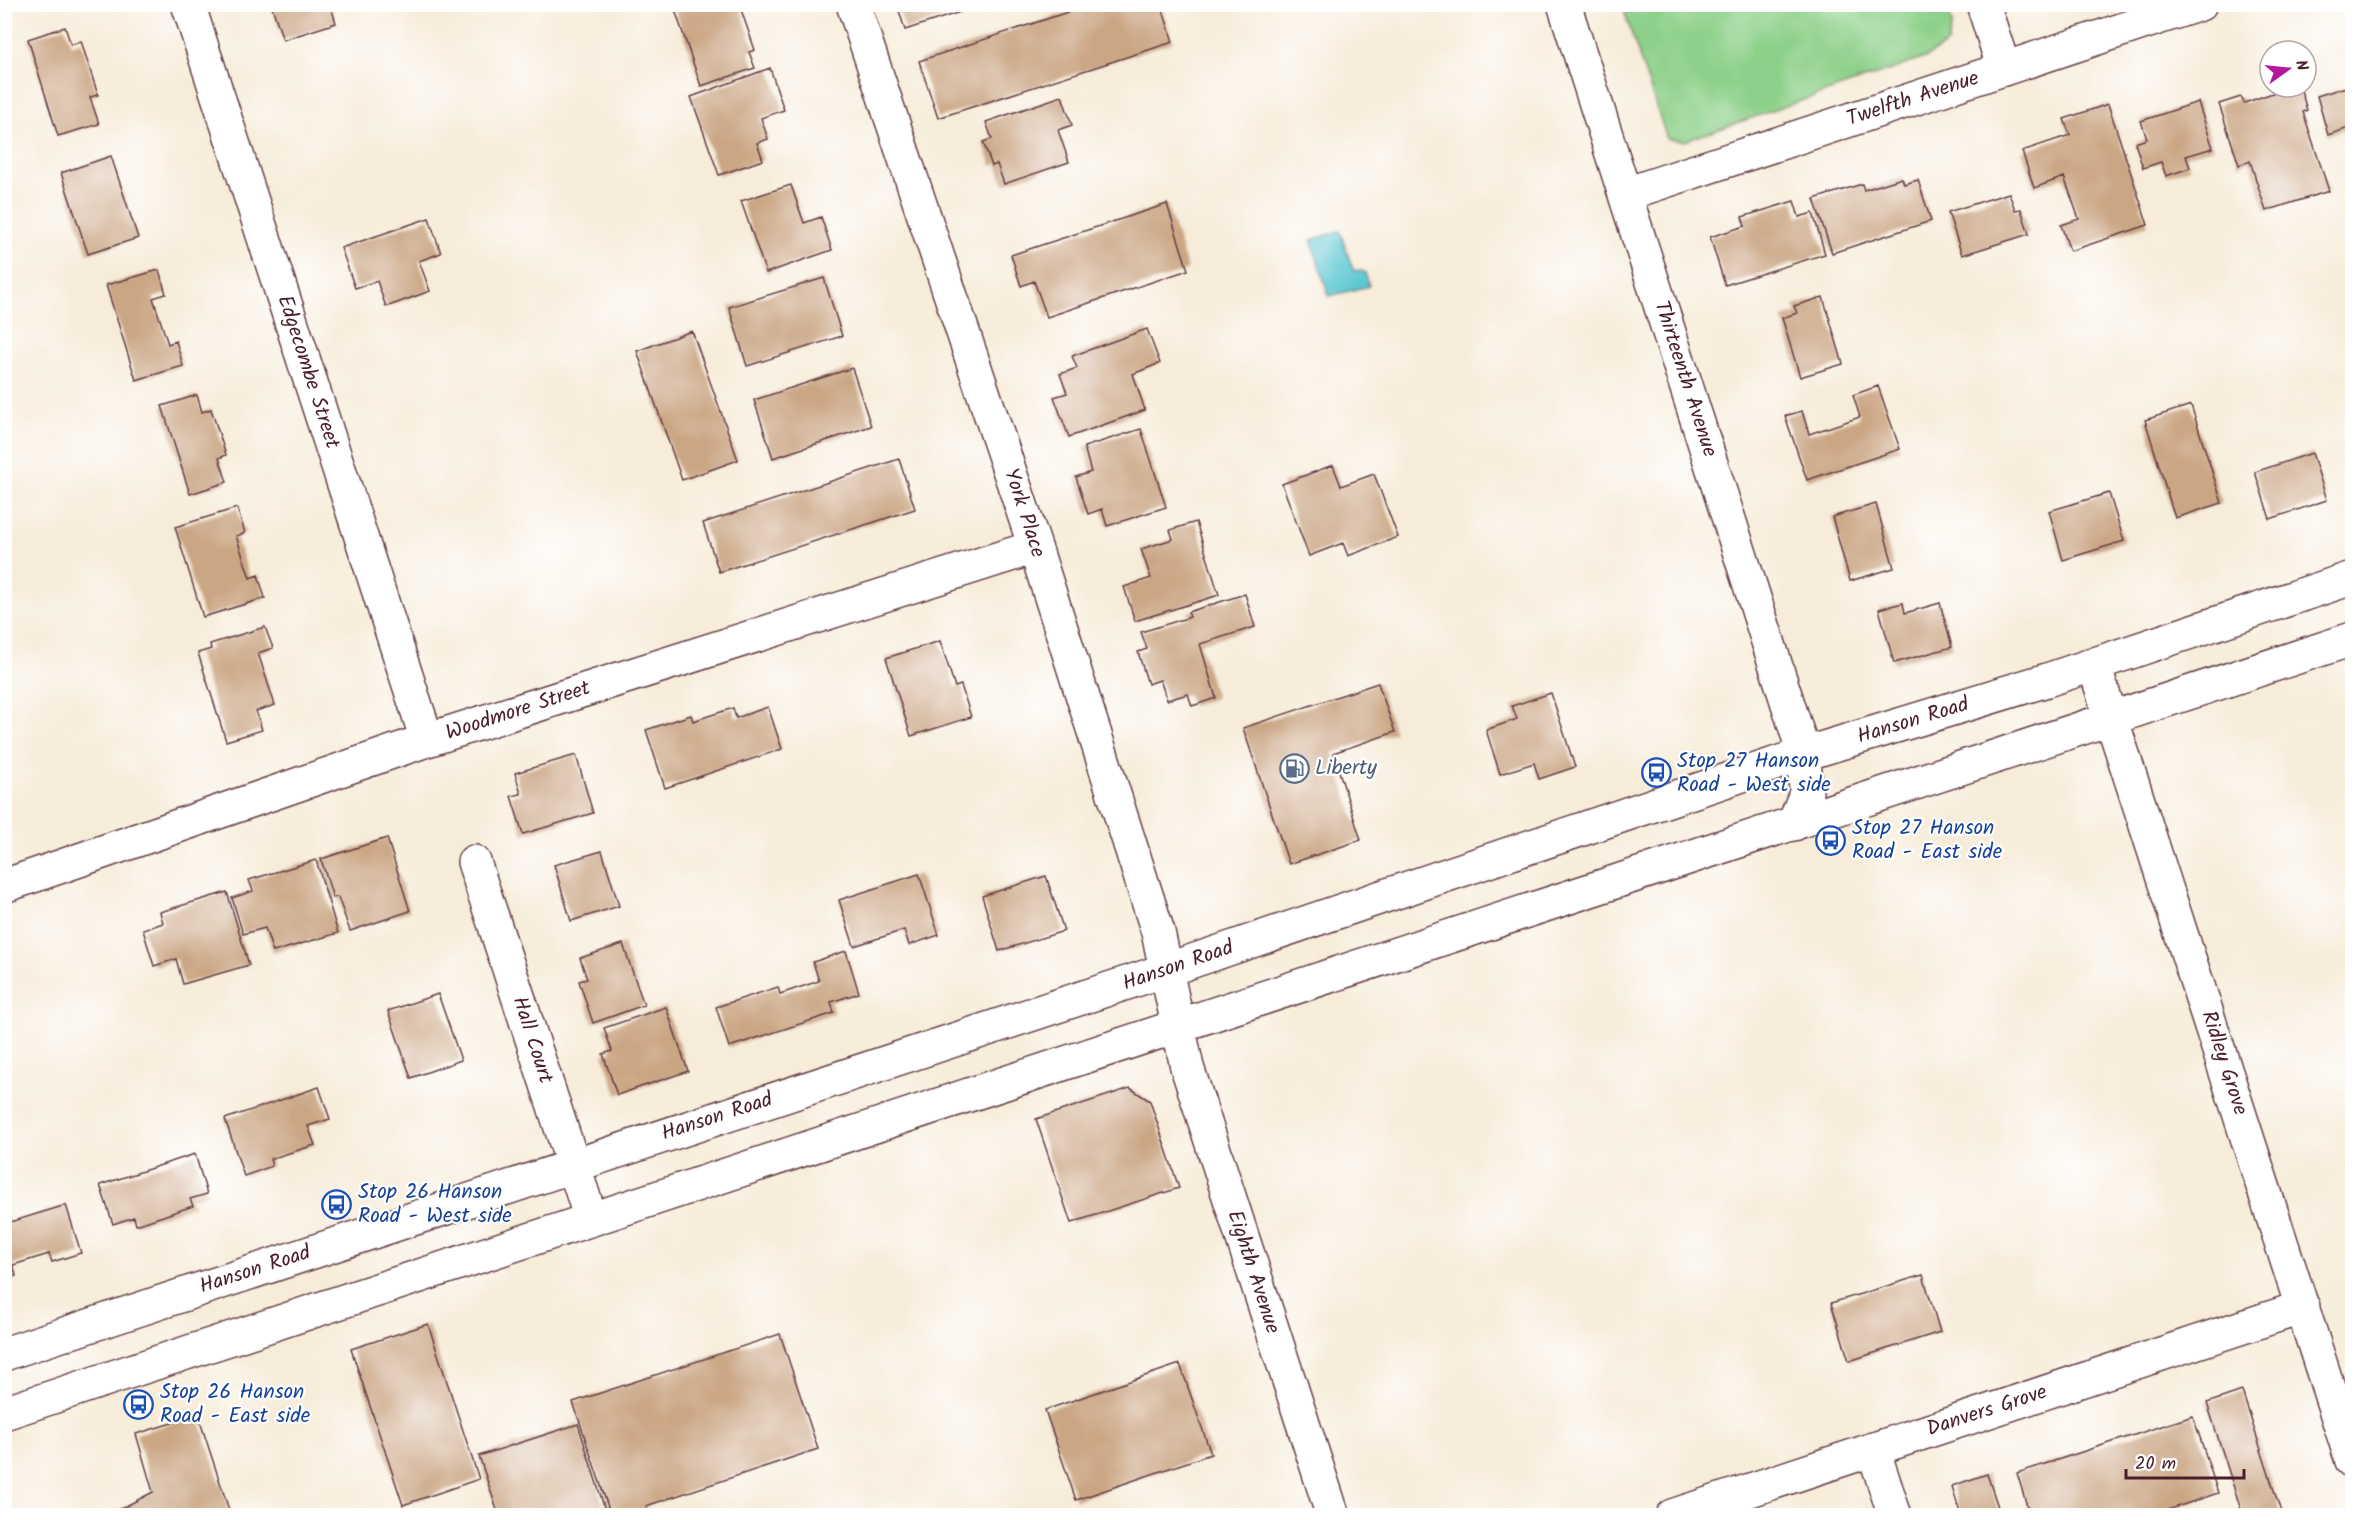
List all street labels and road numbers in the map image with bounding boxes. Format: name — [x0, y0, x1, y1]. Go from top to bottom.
street label: Twelfth Avenue — [1843, 62, 1984, 136]
street label: Edgecombe Street — [268, 291, 349, 454]
street label: Thirteenth Avenue — [1644, 297, 1726, 462]
street label: York Place — [994, 464, 1054, 562]
street label: Woodmore Street — [441, 672, 595, 750]
street label: Hanson Road — [1853, 688, 1973, 754]
street label: Hanson Road — [1118, 931, 1238, 1000]
street label: Hall Court — [502, 992, 562, 1089]
street label: Ridley Grove — [2192, 1006, 2257, 1120]
street label: Hanson Road — [657, 1083, 777, 1151]
street label: Eighth Avenue — [1218, 1206, 1289, 1339]
street label: Hanson Road — [195, 1236, 315, 1304]
street label: Danvers Grove — [1923, 1376, 2052, 1446]

